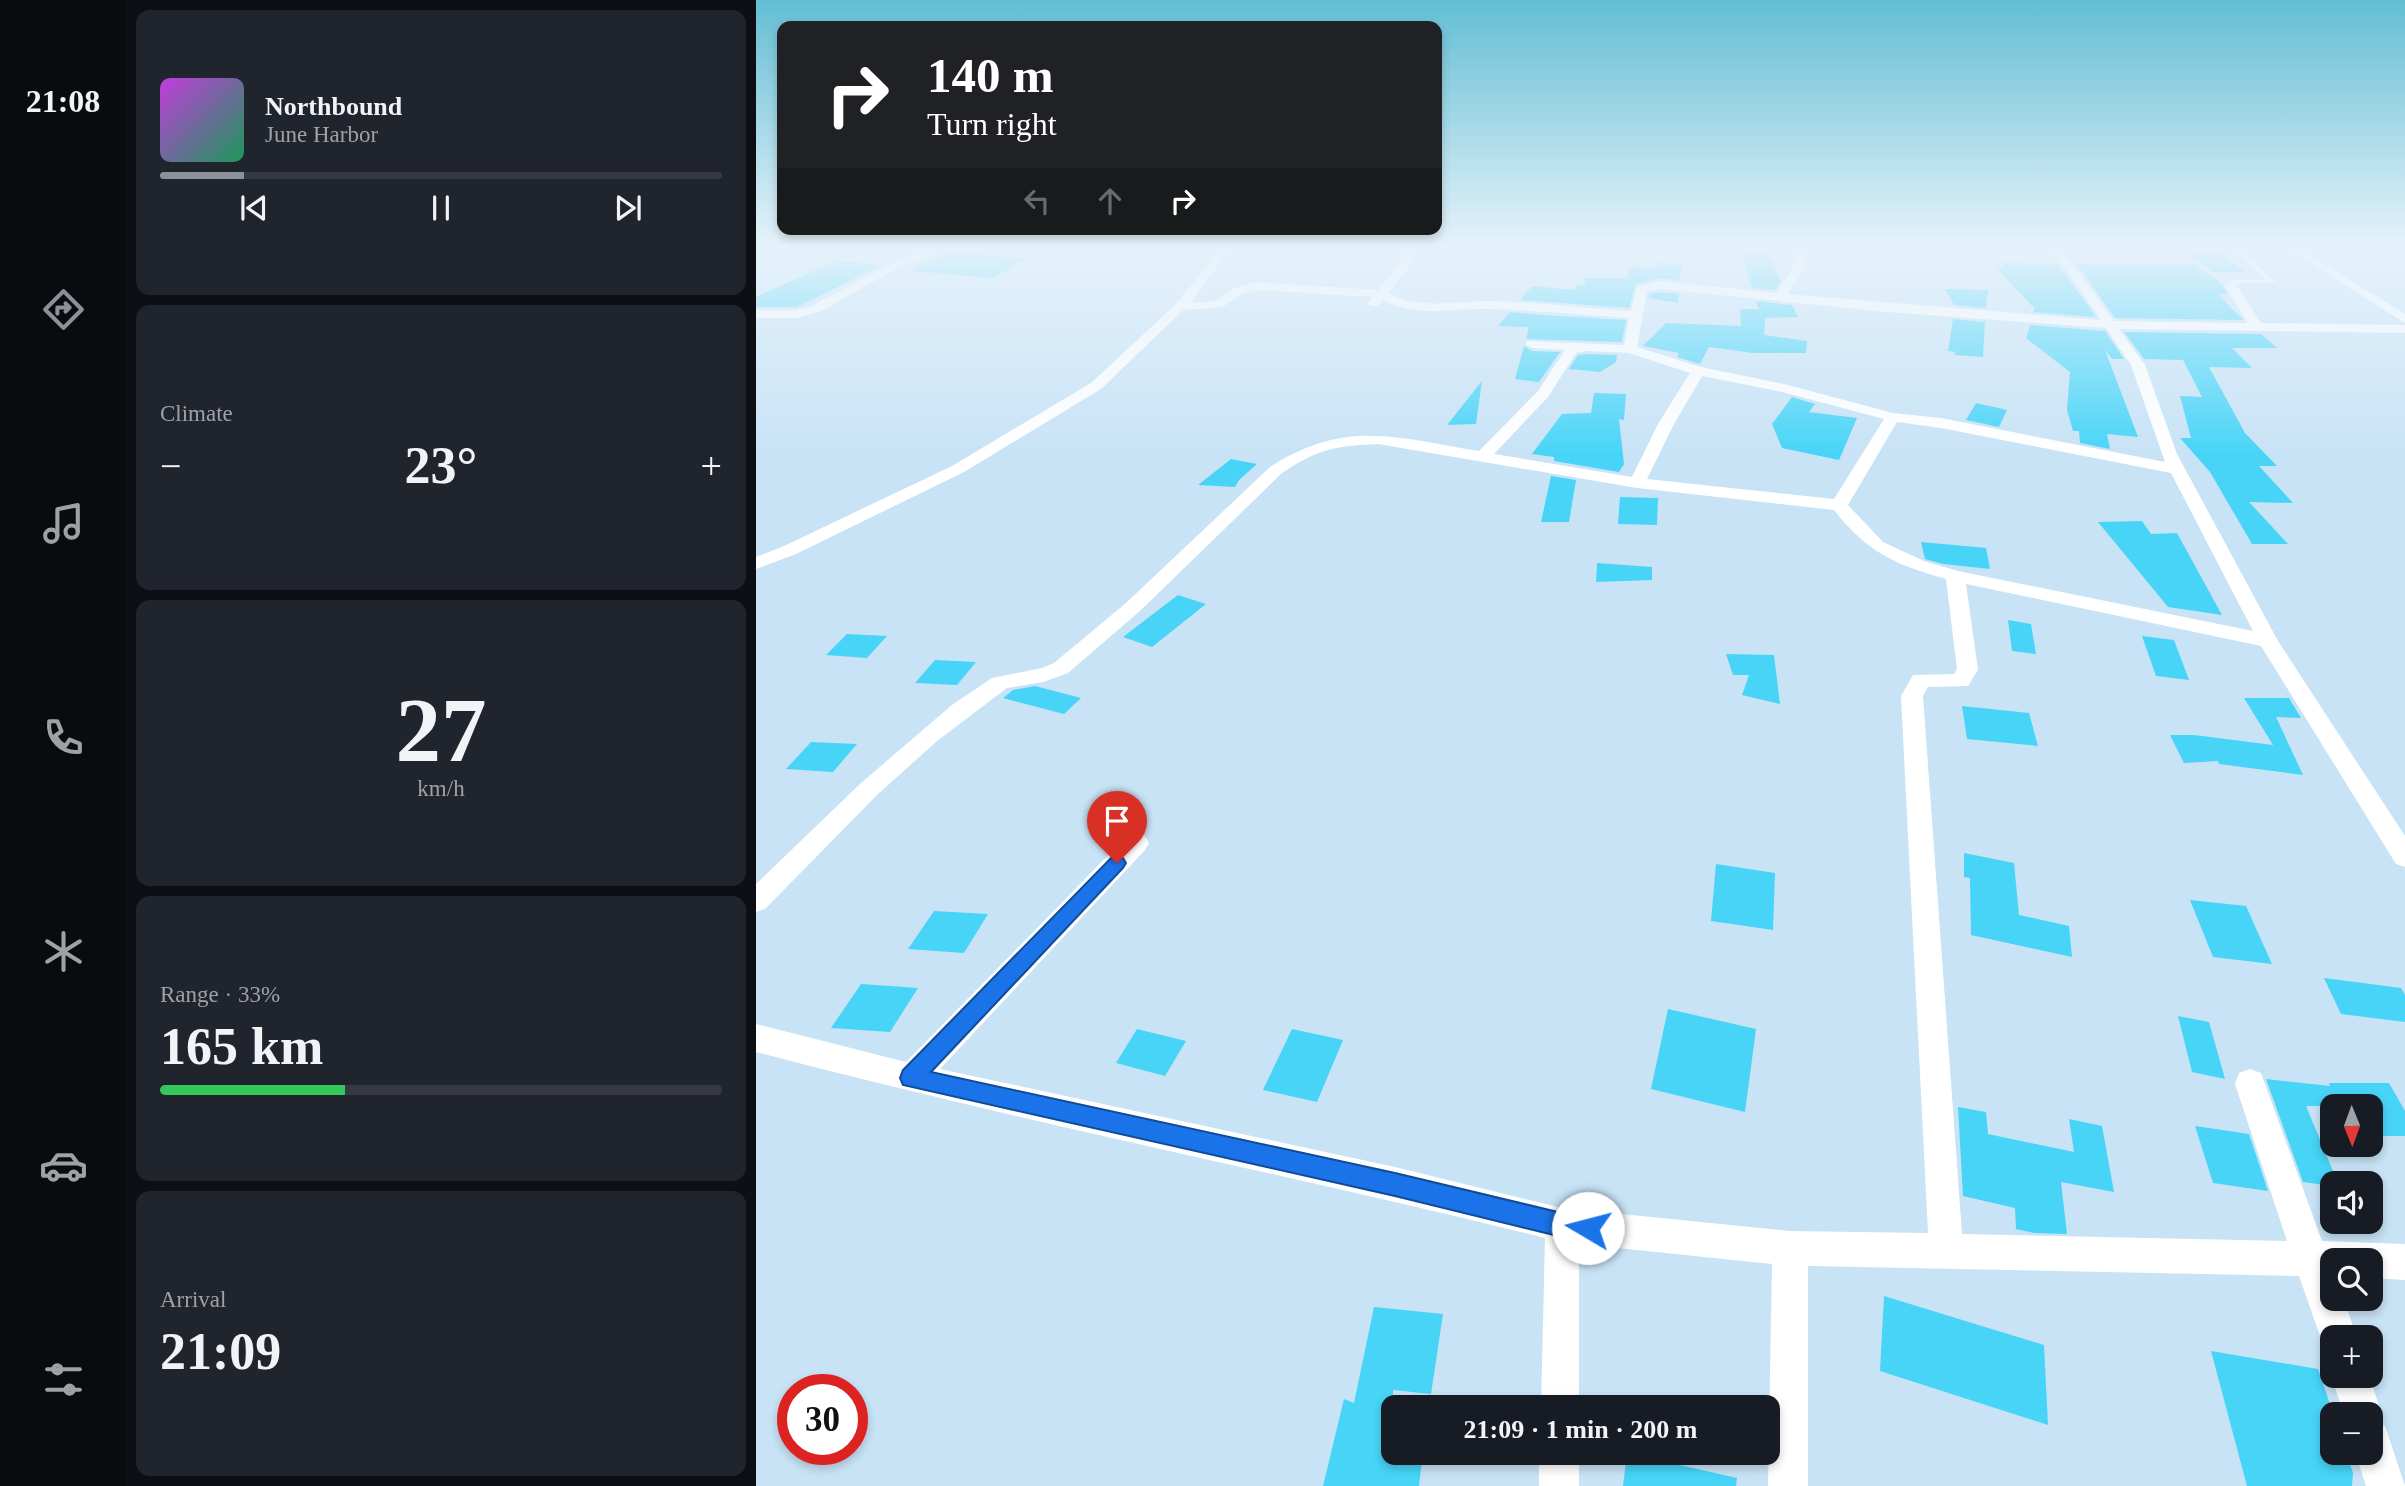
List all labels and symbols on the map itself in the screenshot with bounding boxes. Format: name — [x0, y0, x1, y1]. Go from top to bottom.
pin — [1087, 791, 1147, 863]
north arrow — [2320, 1094, 2384, 1157]
position arrow — [1551, 1191, 1625, 1265]
speed limit sign: 30 — [777, 1374, 868, 1465]

